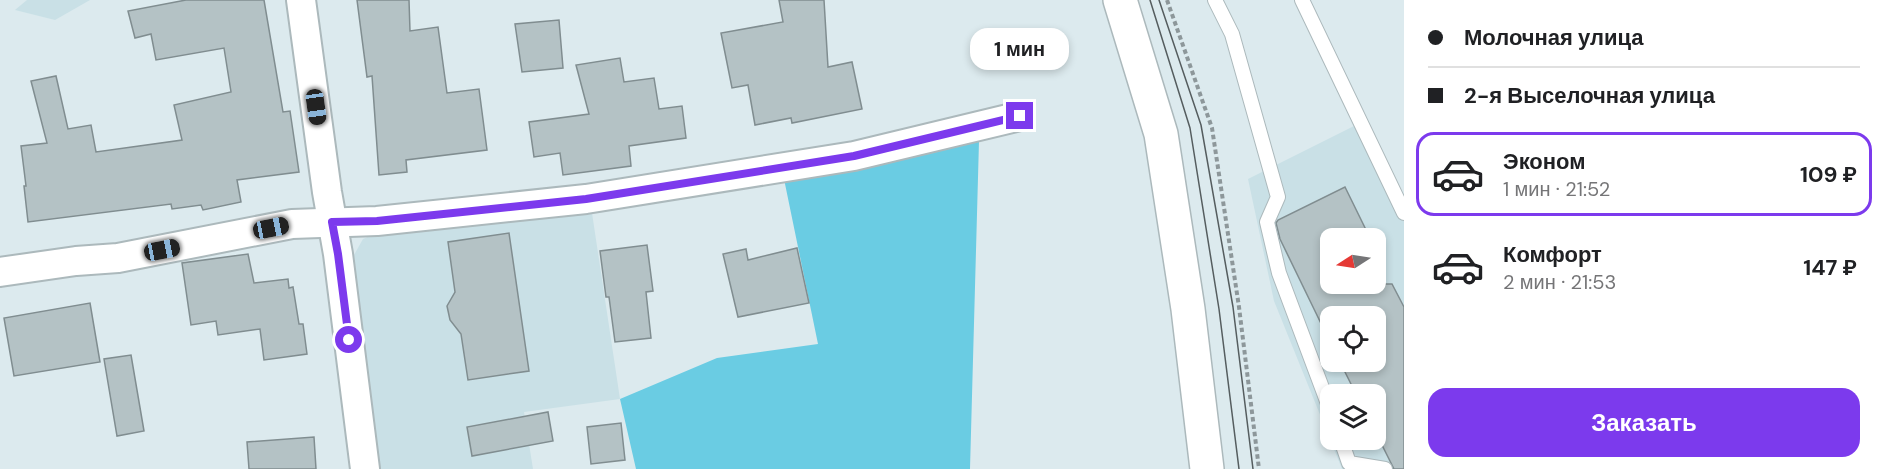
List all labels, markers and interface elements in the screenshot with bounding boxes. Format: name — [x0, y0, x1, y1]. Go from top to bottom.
text: Молочная улица — [1464, 23, 1644, 52]
callout: 1 мин — [970, 29, 1070, 71]
text: 1 мин — [994, 36, 1045, 62]
text: 2-я Выселочная улица — [1464, 81, 1715, 110]
car — [305, 88, 327, 126]
route end — [1006, 102, 1033, 129]
icon: car — [1431, 147, 1485, 201]
text: Эконом — [1503, 147, 1586, 176]
text: 109 ₽ — [1800, 160, 1857, 189]
text: 1 мин · 21:52 — [1503, 176, 1610, 202]
car — [252, 216, 290, 240]
north arrow — [1320, 228, 1386, 294]
map controls — [1320, 228, 1386, 450]
car — [143, 238, 181, 262]
icon: car — [1431, 240, 1485, 294]
text: Комфорт — [1503, 240, 1602, 269]
text: 147 ₽ — [1803, 253, 1857, 282]
text: 2 мин · 21:53 — [1503, 269, 1616, 295]
button: locate — [1320, 306, 1386, 372]
route start — [335, 326, 362, 353]
button: layers — [1320, 384, 1386, 450]
button: Заказать — [1428, 388, 1860, 457]

